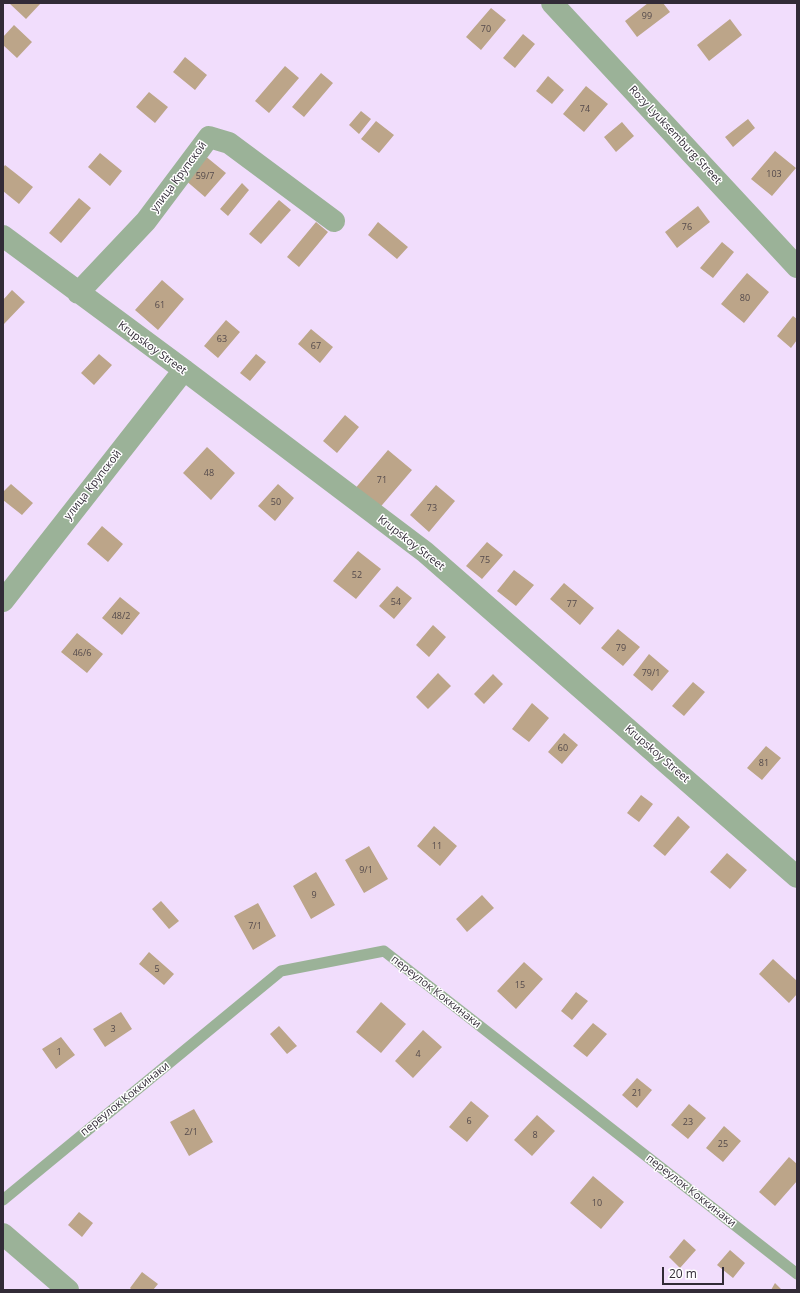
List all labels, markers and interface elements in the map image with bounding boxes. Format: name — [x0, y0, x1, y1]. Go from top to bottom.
house number: 99 — [642, 11, 652, 21]
house number: 70 — [481, 24, 491, 34]
street label: Rozy Lyuksemburg Street — [626, 83, 724, 187]
house number: 74 — [580, 104, 590, 114]
street label: улица Крупской — [148, 139, 210, 215]
house number: 103 — [766, 169, 782, 179]
house number: 59/7 — [196, 171, 214, 181]
house number: 76 — [682, 222, 692, 232]
house number: 80 — [740, 293, 750, 303]
house number: 61 — [155, 300, 165, 310]
street label: Krupskoy Street — [115, 319, 189, 377]
house number: 63 — [217, 334, 227, 344]
house number: 67 — [311, 341, 321, 351]
street label: улица Крупской — [62, 447, 124, 523]
house number: 48 — [204, 468, 214, 478]
house number: 71 — [377, 475, 387, 485]
house number: 50 — [271, 497, 281, 507]
house number: 73 — [427, 503, 437, 513]
street label: Krupskoy Street — [375, 513, 447, 573]
house number: 75 — [480, 555, 490, 565]
house number: 52 — [352, 570, 362, 580]
house number: 54 — [391, 597, 401, 607]
house number: 77 — [567, 599, 577, 609]
house number: 48/2 — [112, 611, 130, 621]
house number: 79 — [616, 643, 626, 653]
house number: 46/6 — [73, 648, 91, 658]
house number: 79/1 — [642, 668, 660, 678]
street label: Krupskoy Street — [622, 722, 692, 786]
house number: 60 — [558, 743, 568, 753]
house number: 81 — [759, 758, 769, 768]
house number: 11 — [432, 841, 442, 851]
house number: 9/1 — [359, 865, 373, 875]
house number: 9 — [311, 890, 317, 900]
house number: 7/1 — [248, 921, 262, 931]
street label: переулок Коккинаки — [388, 953, 484, 1031]
house number: 5 — [154, 964, 160, 974]
house number: 15 — [515, 980, 525, 990]
house number: 3 — [110, 1024, 116, 1034]
house number: 1 — [56, 1047, 62, 1057]
house number: 4 — [415, 1049, 421, 1059]
street label: переулок Коккинаки — [78, 1059, 172, 1139]
house number: 21 — [632, 1088, 642, 1098]
house number: 6 — [466, 1116, 472, 1126]
house number: 23 — [683, 1117, 693, 1127]
house number: 2/1 — [184, 1127, 198, 1137]
house number: 8 — [532, 1130, 538, 1140]
house number: 25 — [718, 1139, 728, 1149]
street label: переулок Коккинаки — [643, 1152, 739, 1230]
house number: 10 — [592, 1198, 602, 1208]
scale bar — [664, 1259, 726, 1285]
text: 20 m — [669, 1265, 697, 1282]

